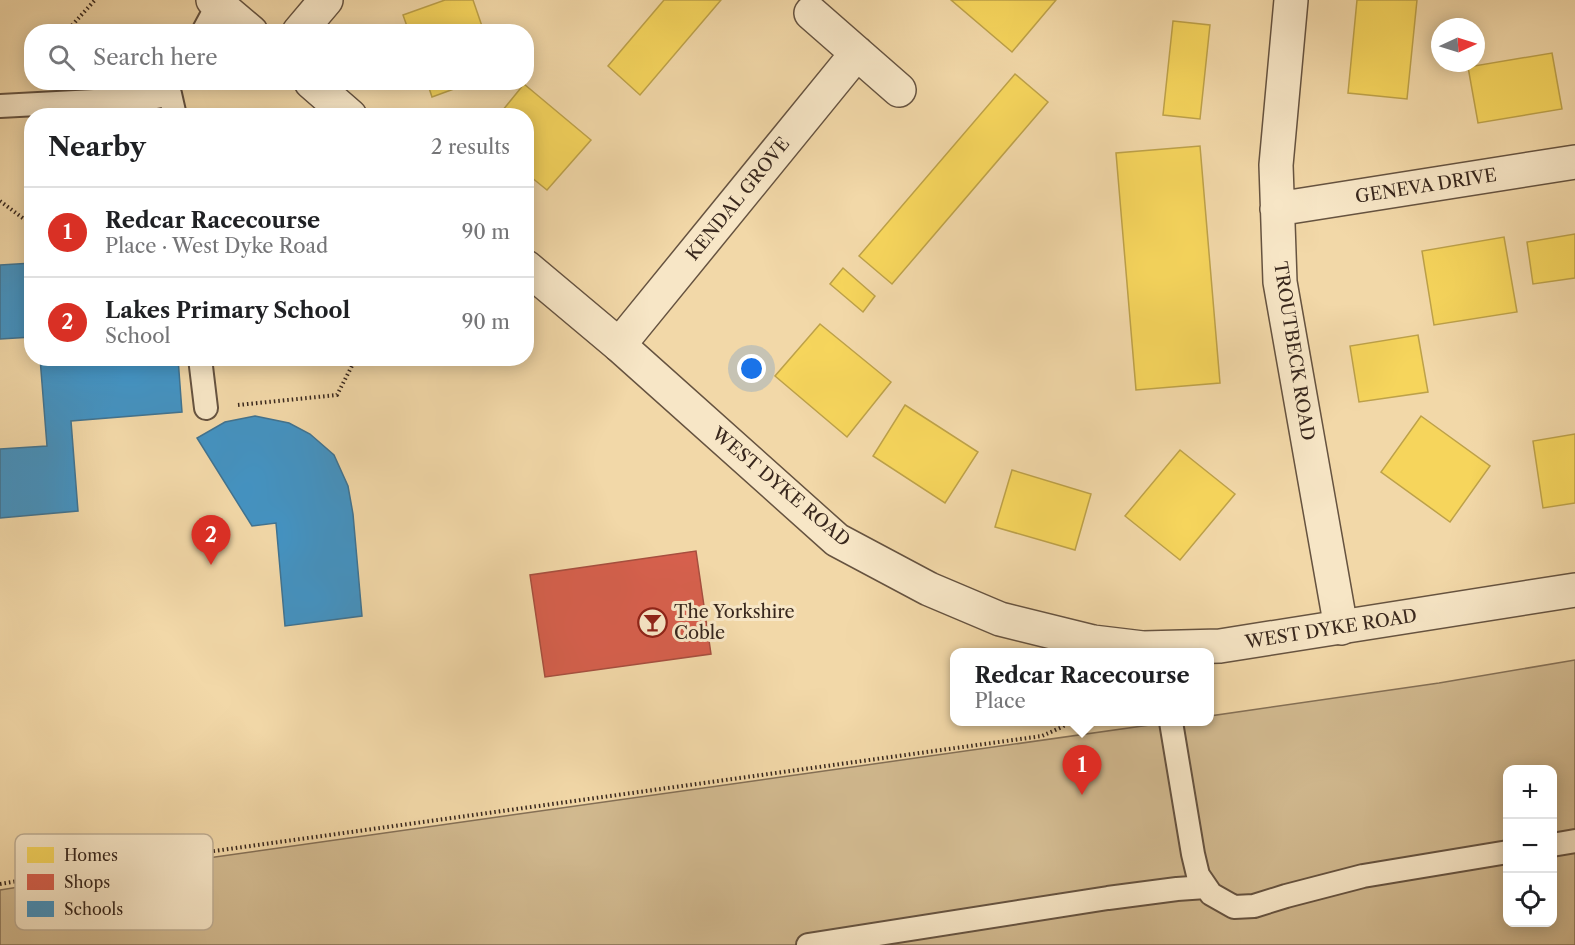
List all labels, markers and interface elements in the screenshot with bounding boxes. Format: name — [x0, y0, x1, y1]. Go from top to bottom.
north arrow — [1431, 18, 1485, 72]
search box — [24, 24, 534, 90]
icon: search — [45, 41, 78, 74]
text: Search here — [93, 44, 218, 71]
text: Nearby — [48, 131, 146, 163]
street label: KENDAL GROVE — [682, 133, 794, 265]
text: 2 results — [431, 135, 510, 159]
street label: GENEVA DRIVE — [1354, 164, 1498, 208]
text: Redcar Racecourse — [105, 207, 320, 234]
text: 1 — [63, 220, 72, 244]
text: 90 m — [462, 220, 510, 244]
text: Place · West Dyke Road — [105, 234, 328, 258]
street label: TROUTBECK ROAD — [1269, 260, 1319, 442]
text: Lakes Primary School — [105, 297, 350, 324]
text: 2 — [62, 310, 73, 334]
text: 90 m — [462, 310, 510, 334]
text: School — [105, 324, 170, 348]
your location — [737, 354, 766, 383]
street label: WEST DYKE ROAD — [707, 422, 855, 551]
pin: 2 — [192, 516, 230, 565]
place label: The Yorkshire Coble — [674, 601, 795, 644]
street label: WEST DYKE ROAD — [1242, 605, 1419, 654]
bar icon: The Yorkshire Coble — [637, 606, 669, 638]
popup — [950, 648, 1214, 726]
text: Redcar Racecourse — [974, 662, 1190, 689]
text: Place — [974, 689, 1026, 713]
pin: 1 — [1062, 746, 1102, 795]
map controls — [1503, 765, 1557, 927]
button: + — [1503, 765, 1557, 819]
button: − — [1503, 819, 1557, 873]
legend — [15, 834, 213, 930]
text: Homes — [64, 845, 118, 865]
text: Shops — [64, 872, 110, 892]
button: locate — [1503, 873, 1557, 927]
text: Schools — [64, 899, 123, 919]

